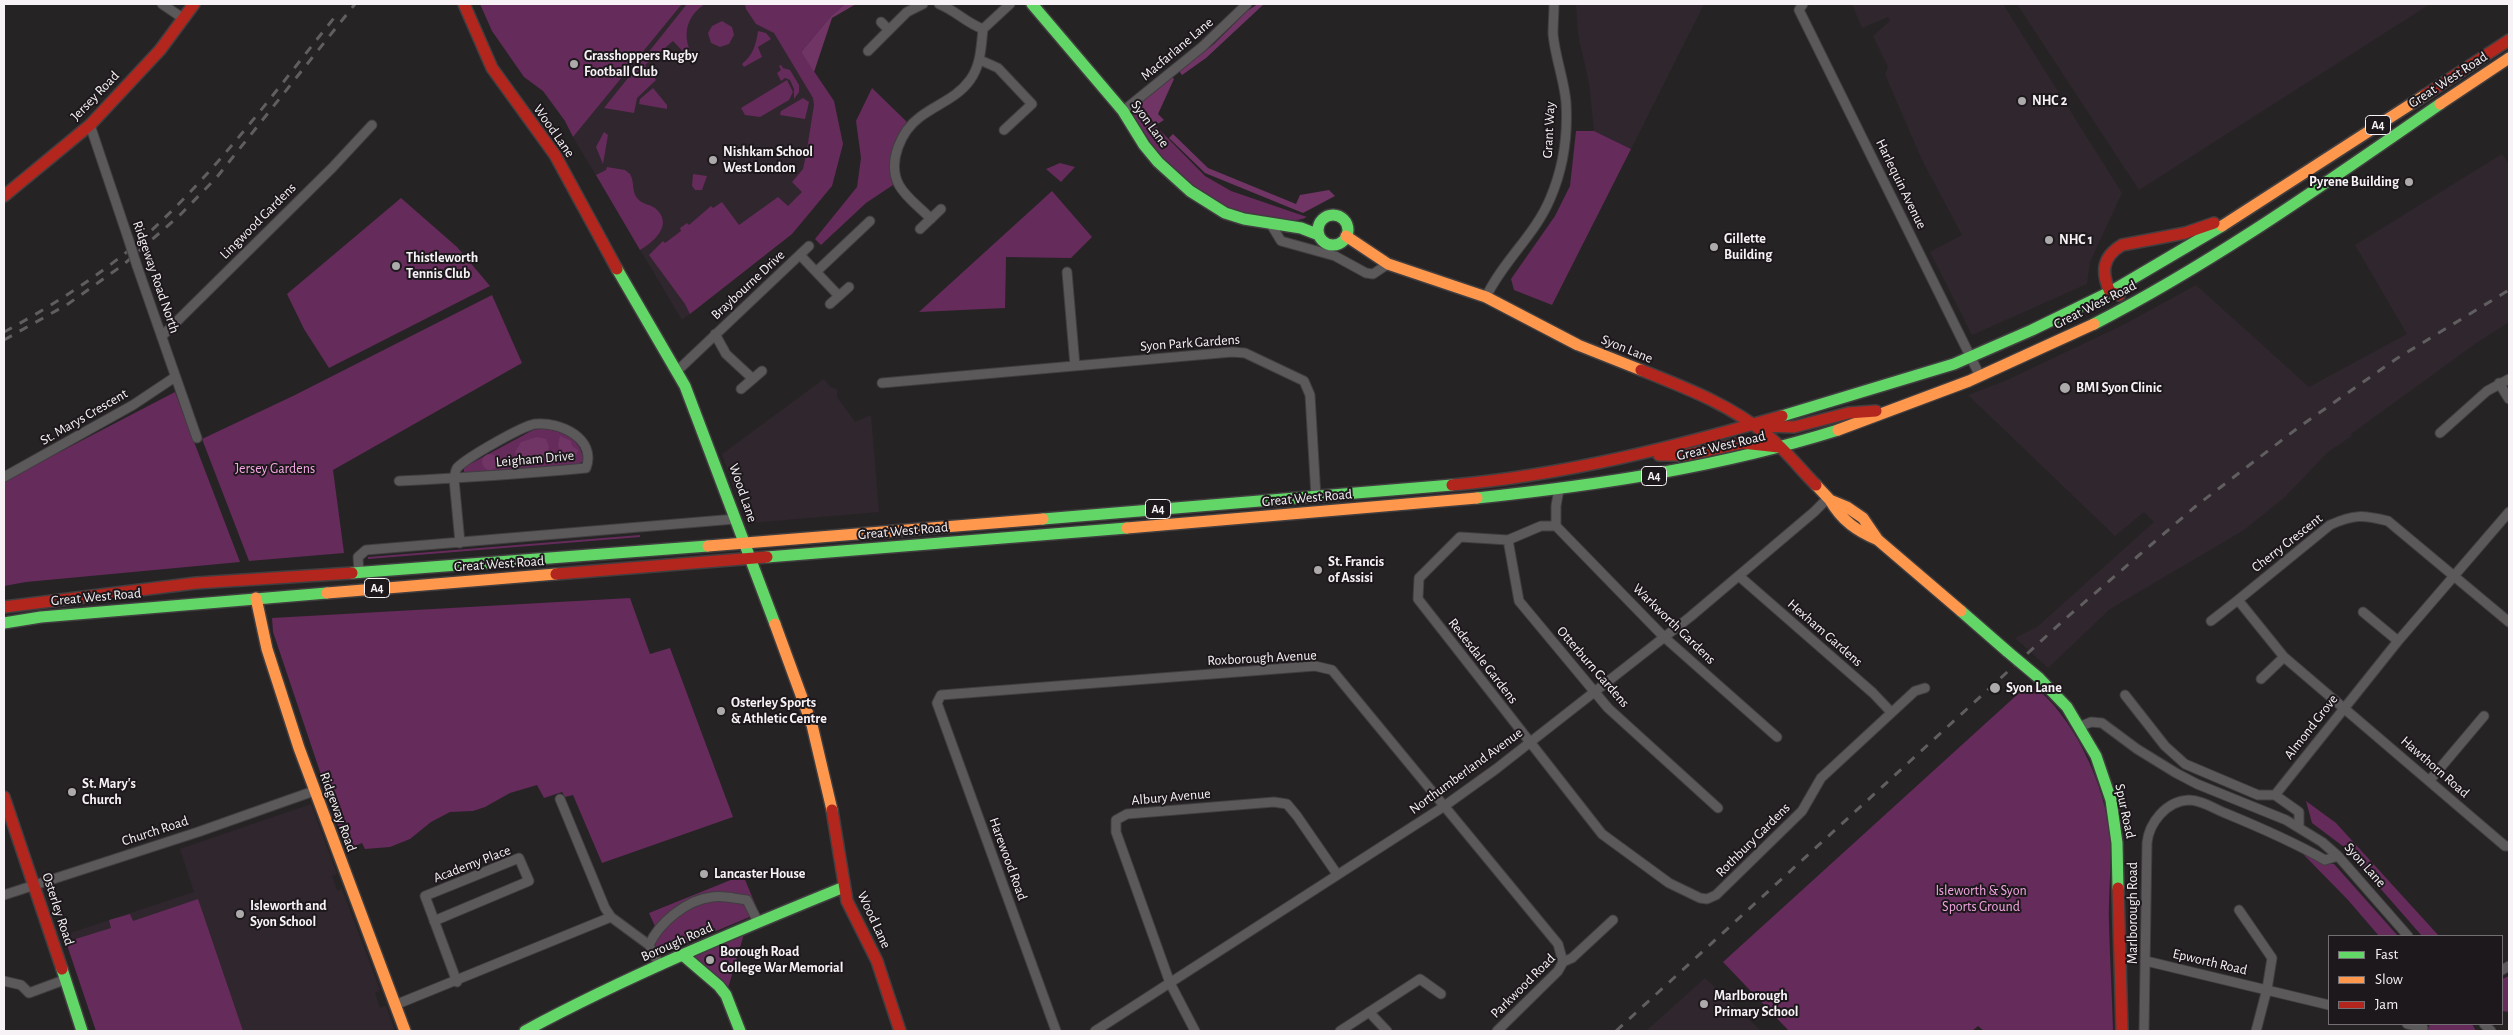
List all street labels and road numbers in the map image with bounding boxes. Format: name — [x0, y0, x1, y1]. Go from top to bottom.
street label: Macfarlane Lane — [1137, 14, 1217, 84]
street label: Great West Road — [2405, 48, 2491, 112]
street label: Jersey Road — [67, 68, 123, 124]
street label: Syon Lane — [1127, 97, 1173, 151]
street label: Wood Lane — [530, 101, 578, 161]
street label: Grant Way — [1539, 101, 1559, 159]
road number: A4 — [2366, 116, 2390, 134]
street label: Harlequin Avenue — [1872, 136, 1930, 232]
street label: Lingwood Gardens — [216, 179, 300, 263]
street label: Ridgeway Road North — [129, 219, 183, 335]
street label: Braybourne Drive — [708, 247, 788, 323]
street label: Great West Road — [2051, 277, 2139, 333]
street label: Syon Park Gardens — [1140, 331, 1240, 355]
street label: Syon Lane — [1599, 331, 1655, 367]
street label: St. Marys Crescent — [37, 385, 131, 449]
street label: Great West Road — [1675, 428, 1767, 464]
street label: Leigham Drive — [495, 447, 575, 471]
street label: Wood Lane — [725, 461, 761, 525]
road number: A4 — [1642, 466, 1666, 486]
street label: Great West Road — [1261, 486, 1353, 510]
road number: A4 — [1146, 499, 1170, 518]
street label: Cherry Crescent — [2248, 510, 2326, 576]
street label: Great West Road — [857, 519, 949, 543]
street label: Great West Road — [453, 552, 545, 576]
road number: A4 — [364, 578, 390, 598]
street label: Warkworth Gardens — [1629, 580, 1719, 668]
street label: Great West Road — [50, 585, 142, 609]
street label: Hexham Gardens — [1784, 596, 1866, 670]
street label: Redesdale Gardens — [1444, 615, 1522, 707]
street label: Otterburn Gardens — [1553, 623, 1633, 711]
street label: Roxborough Avenue — [1207, 647, 1317, 669]
street label: Almond Grove — [2280, 691, 2342, 763]
street label: Northumberland Avenue — [1406, 724, 1526, 818]
street label: Hawthorn Road — [2397, 733, 2473, 801]
street label: Ridgeway Road — [316, 770, 360, 854]
street label: Spur Road — [2111, 782, 2139, 840]
street label: Albury Avenue — [1131, 785, 1211, 809]
street label: Rothbury Gardens — [1712, 799, 1794, 881]
street label: Church Road — [120, 812, 190, 850]
street label: Harewood Road — [985, 815, 1031, 903]
street label: Syon Lane — [2341, 839, 2389, 891]
street label: Academy Place — [431, 842, 513, 886]
street label: Marlborough Road — [2125, 862, 2141, 964]
street label: Osterley Road — [38, 871, 78, 947]
street label: Wood Lane — [853, 889, 895, 951]
street label: Borough Road — [638, 919, 716, 965]
street label: Epworth Road — [2171, 945, 2249, 979]
street label: Parkwood Road — [1487, 950, 1559, 1022]

